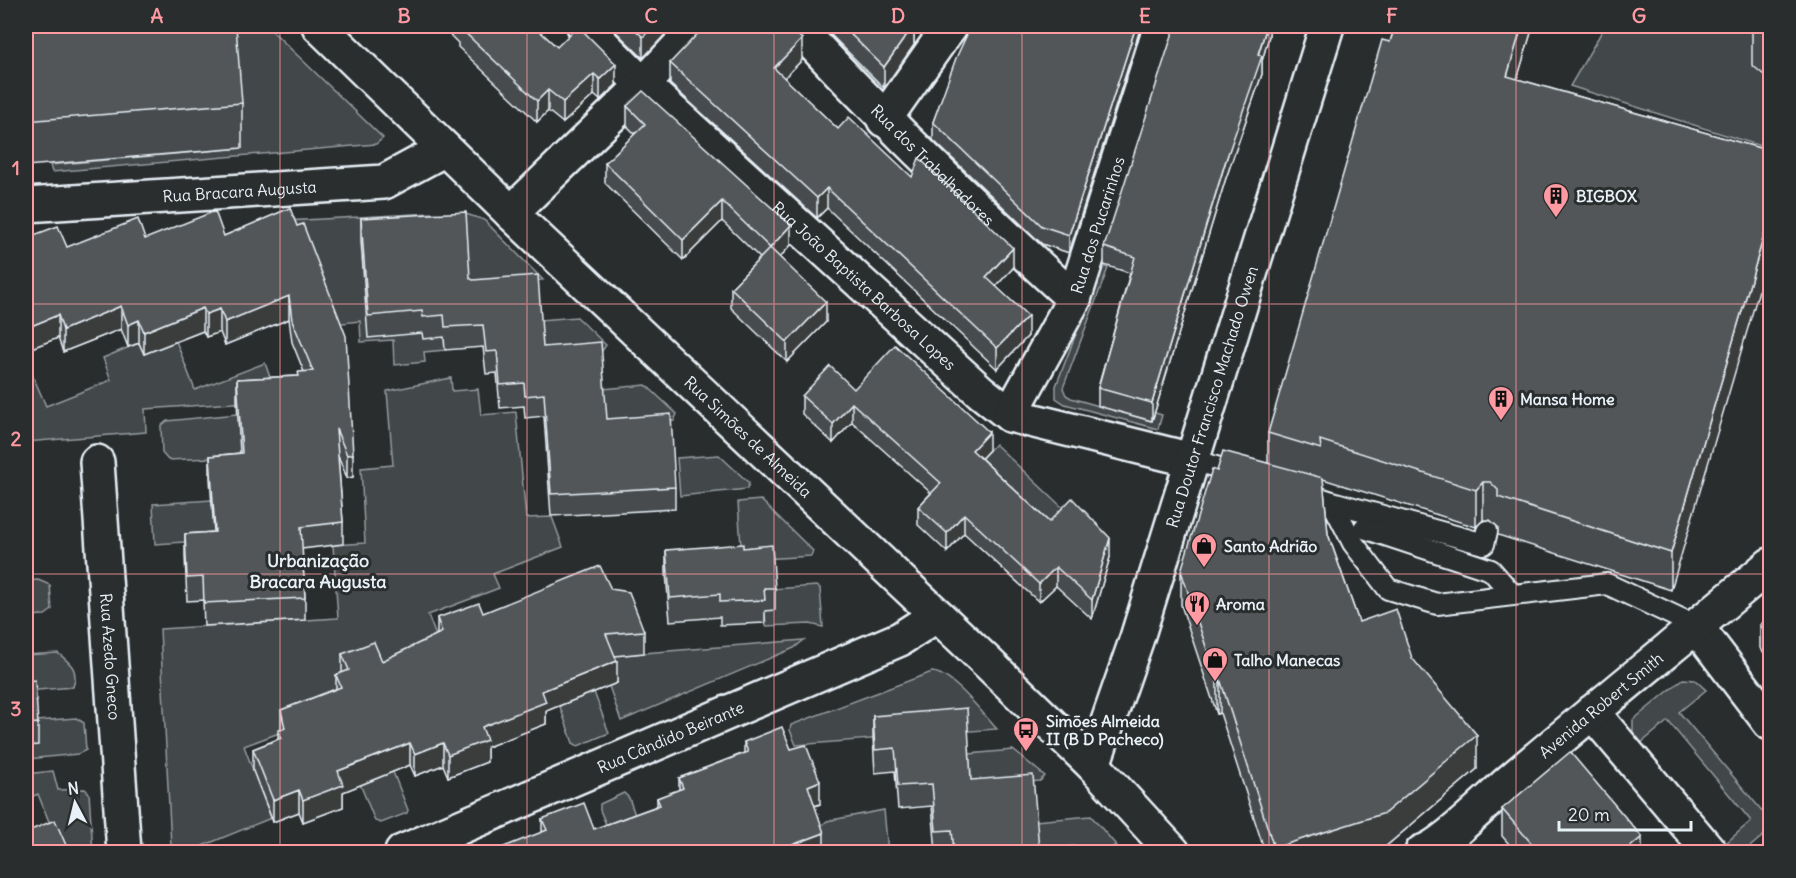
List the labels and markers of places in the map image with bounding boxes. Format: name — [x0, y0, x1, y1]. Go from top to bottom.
building icon: BIGBOX — [1541, 181, 1571, 219]
place label: BIGBOX — [1576, 186, 1638, 206]
building icon: Mansa Home — [1486, 384, 1516, 422]
place label: Mansa Home — [1520, 389, 1615, 409]
shop icon: Santo Adrião — [1189, 531, 1219, 569]
place label: Santo Adrião — [1224, 536, 1317, 556]
restaurant icon: Aroma — [1182, 589, 1212, 627]
place label: Aroma — [1216, 594, 1265, 614]
shop icon: Talho Manecas — [1200, 645, 1230, 683]
place label: Talho Manecas — [1234, 650, 1340, 670]
place label: Simões Almeida II (B D Pacheco) — [1046, 711, 1164, 750]
bus stop icon: Simões Almeida II (B D Pacheco) — [1011, 715, 1041, 753]

